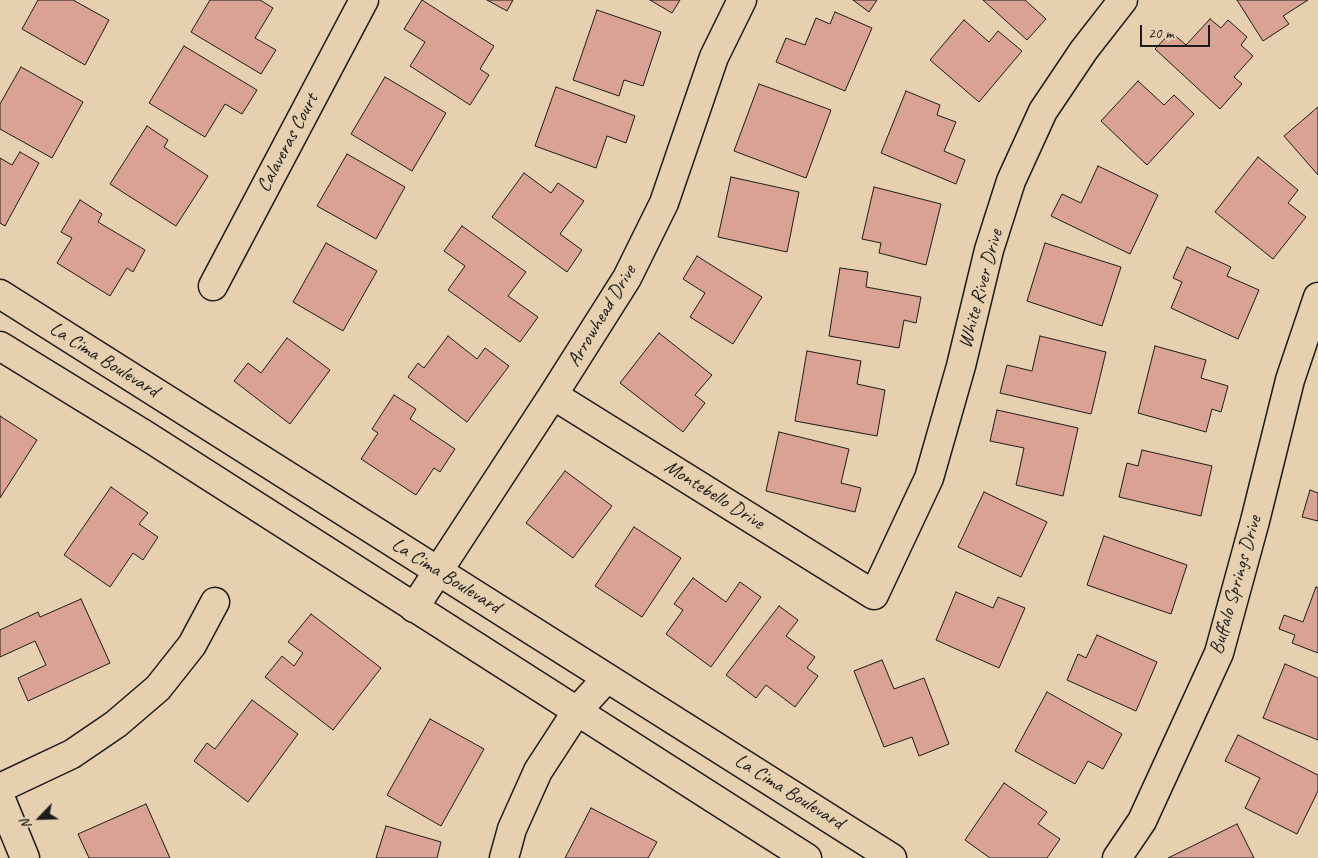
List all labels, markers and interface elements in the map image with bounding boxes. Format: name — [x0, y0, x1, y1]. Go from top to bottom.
scale bar — [1143, 15, 1213, 47]
text: 20 m — [1148, 24, 1174, 43]
street label: Calaveras Court — [252, 90, 324, 196]
street label: White River Drive — [954, 227, 1008, 351]
street label: Arrowhead Drive — [562, 261, 642, 371]
street label: La Cima Boulevard — [45, 317, 163, 403]
street label: Montebello Drive — [660, 455, 768, 535]
street label: Buffalo Springs Drive — [1205, 513, 1267, 657]
street label: La Cima Boulevard — [387, 533, 505, 619]
street label: La Cima Boulevard — [730, 749, 848, 835]
north arrow — [15, 793, 65, 843]
text: N — [16, 817, 35, 832]

